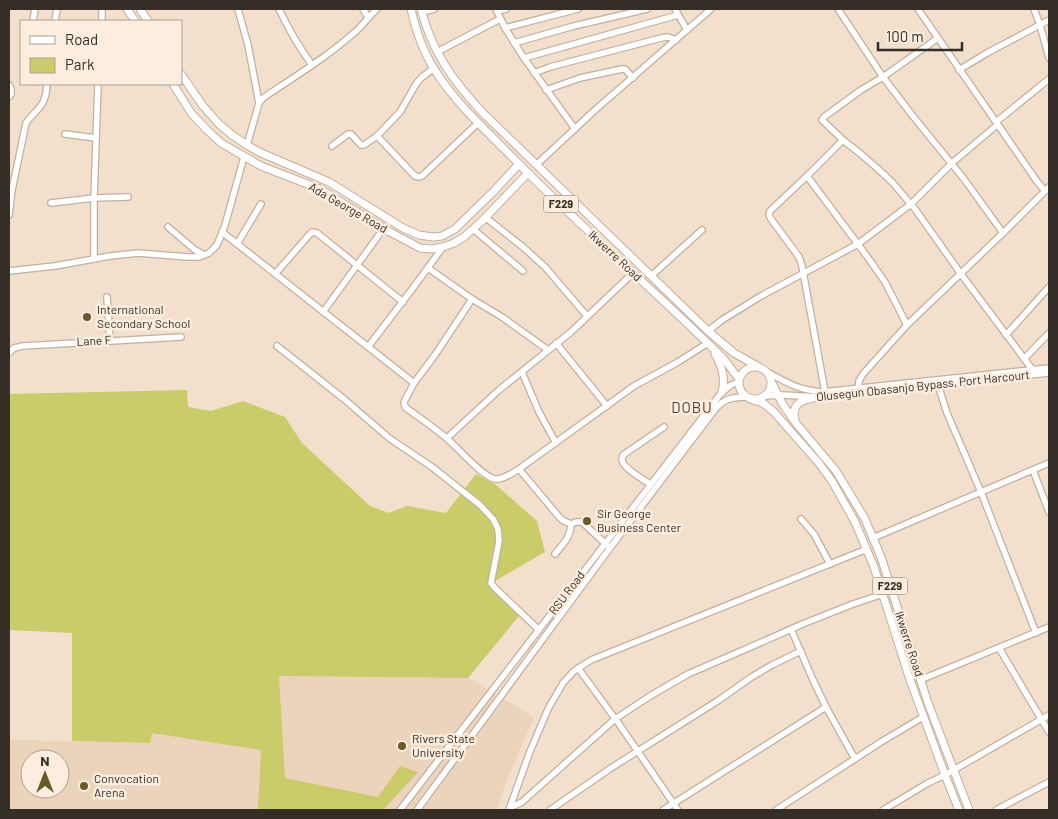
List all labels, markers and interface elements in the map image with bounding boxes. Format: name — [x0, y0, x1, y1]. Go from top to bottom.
legend — [20, 20, 182, 85]
scale bar — [878, 20, 962, 52]
text: 100 m — [886, 27, 924, 45]
text: Road — [65, 30, 98, 48]
text: Park — [65, 55, 95, 73]
street label: Ada George Road — [307, 179, 390, 235]
road number: F229 — [544, 195, 578, 212]
street label: Ikwerre Road — [586, 227, 645, 284]
place label: International Secondary School — [97, 302, 190, 330]
marker: International Secondary School — [81, 311, 93, 323]
street label: Lane F — [76, 332, 112, 348]
street label: Olusegun Obasanjo Bypass, Port Harcourt — [815, 367, 1030, 403]
district label: DOBU — [671, 398, 713, 416]
place label: Sir George Business Center — [597, 506, 682, 534]
marker: Sir George Business Center — [581, 515, 593, 527]
street label: RSU Road — [545, 568, 587, 617]
road number: F229 — [872, 578, 908, 594]
street label: Ikwerre Road — [893, 609, 927, 678]
place label: Rivers State University — [412, 731, 475, 759]
marker: Rivers State University — [396, 740, 408, 752]
north arrow — [20, 749, 70, 799]
text: N — [40, 752, 50, 769]
place label: Convocation Arena — [94, 771, 159, 799]
marker: Convocation Arena — [78, 780, 90, 792]

